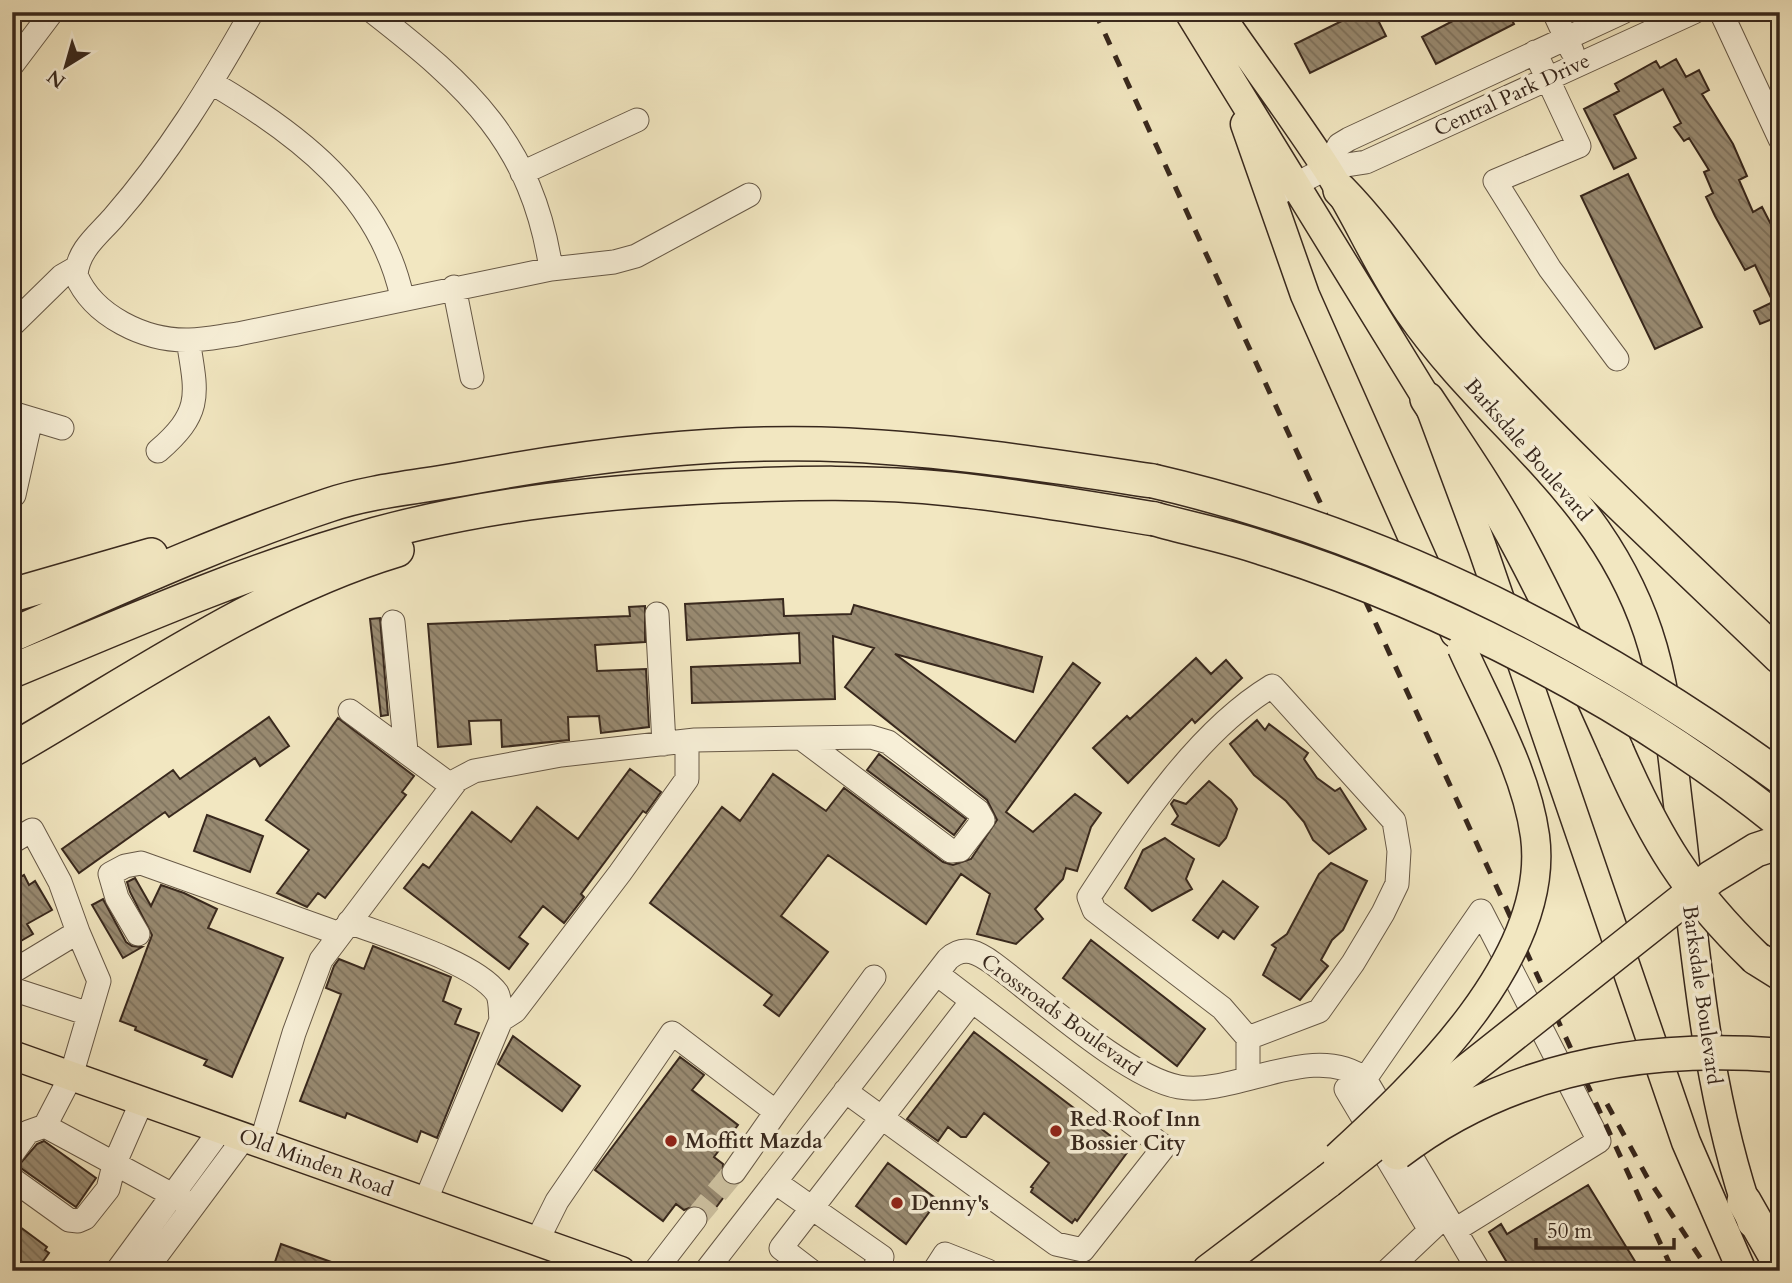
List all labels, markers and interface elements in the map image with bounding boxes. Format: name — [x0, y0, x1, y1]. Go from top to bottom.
north arrow — [32, 32, 102, 102]
street label: Central Park Drive — [1429, 46, 1595, 144]
text: N — [42, 63, 71, 94]
street label: Barksdale Boulevard — [1458, 372, 1598, 528]
street label: Barksdale Boulevard — [1675, 904, 1729, 1086]
street label: Crossroads Boulevard — [975, 947, 1147, 1083]
place label: Red Roof Inn Bossier City — [1070, 1105, 1201, 1158]
street label: Old Minden Road — [235, 1122, 397, 1204]
marker: Red Roof Inn Bossier City — [1048, 1123, 1064, 1139]
place label: Moffitt Mazda — [685, 1127, 823, 1156]
marker: Moffitt Mazda — [663, 1133, 679, 1149]
place label: Denny's — [911, 1189, 989, 1218]
marker: Denny's — [889, 1195, 905, 1211]
scale bar — [1536, 1206, 1675, 1250]
text: 50 m — [1547, 1217, 1592, 1246]

